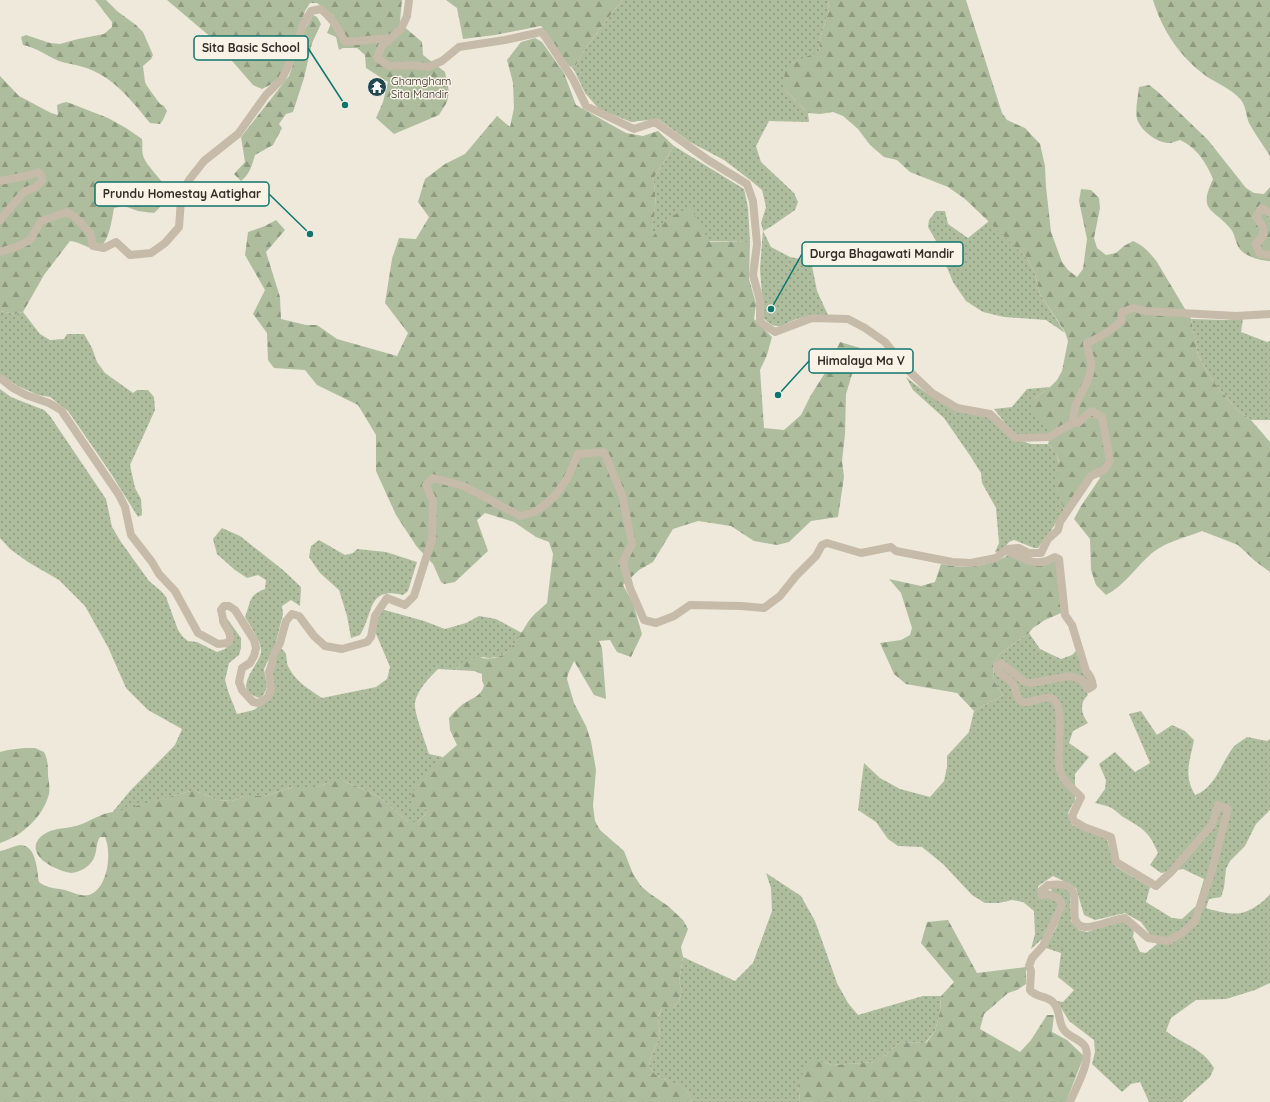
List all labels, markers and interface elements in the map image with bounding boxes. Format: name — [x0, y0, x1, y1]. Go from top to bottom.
callout: Sita Basic School — [194, 36, 308, 60]
text: Sita Basic School — [202, 40, 300, 55]
place label: Ghamgham Sita Mandir — [391, 74, 451, 101]
temple icon: Ghamgham Sita Mandir — [366, 76, 388, 98]
callout: Prundu Homestay Aatighar — [95, 182, 269, 206]
text: Prundu Homestay Aatighar — [103, 186, 261, 201]
callout: Durga Bhagawati Mandir — [802, 242, 963, 266]
text: Durga Bhagawati Mandir — [810, 246, 954, 261]
callout: Himalaya Ma V — [809, 349, 913, 373]
text: Himalaya Ma V — [817, 353, 905, 368]

